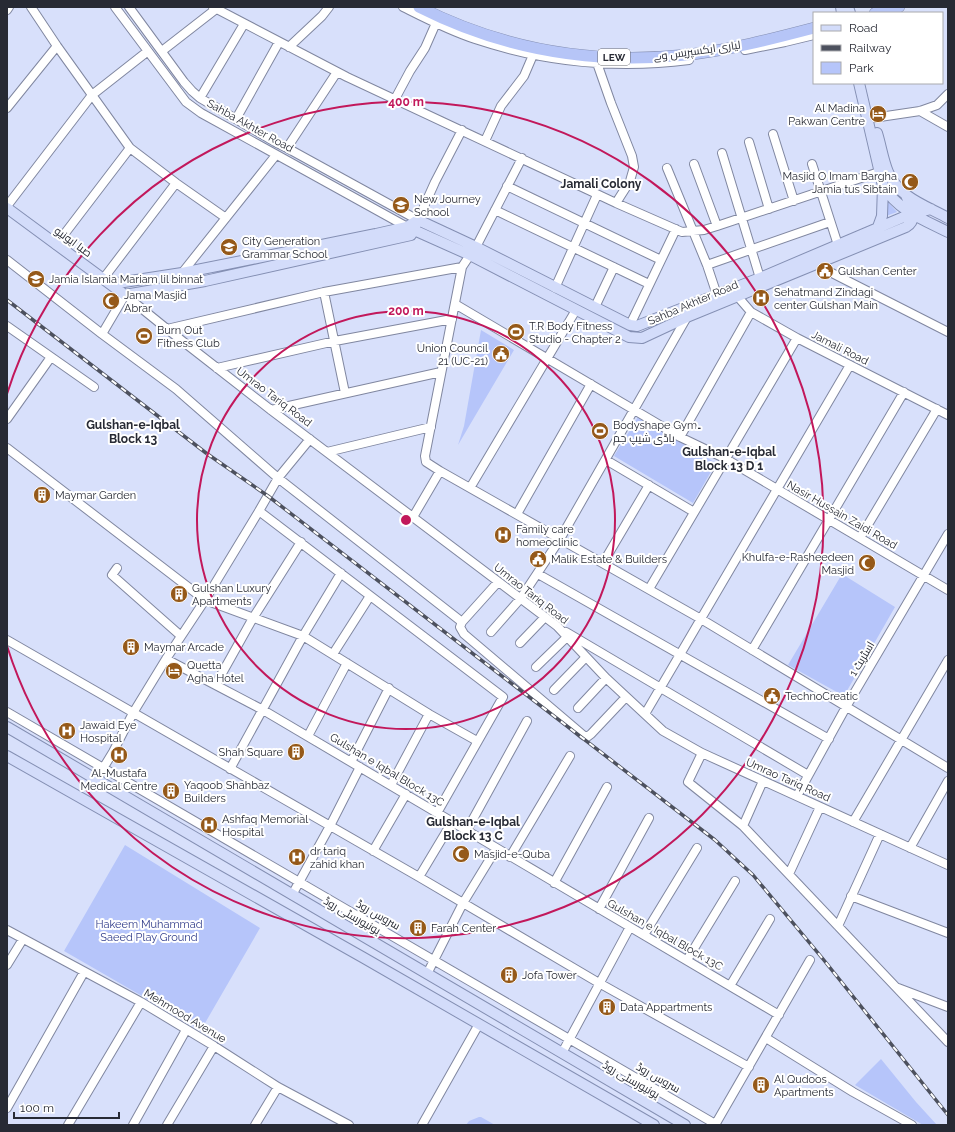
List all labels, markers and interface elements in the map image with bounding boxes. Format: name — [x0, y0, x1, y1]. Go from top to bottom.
legend — [813, 12, 943, 84]
text: Road — [849, 21, 878, 35]
street label: لیاری ایکسپریس وے — [653, 38, 741, 64]
text: Railway — [849, 41, 892, 55]
road number: LEW — [598, 49, 630, 65]
text: Park — [849, 61, 874, 75]
text: 400 m — [388, 95, 424, 109]
street label: Sahba Akhter Road — [205, 97, 296, 155]
place label: Al Madina Pakwan Centre — [788, 102, 866, 128]
hotel icon: Al Madina Pakwan Centre — [868, 104, 888, 124]
place label: Masjid O Imam Bargha Jamia tus Sibtain — [783, 170, 897, 196]
mosque icon: Masjid O Imam Bargha Jamia tus Sibtain — [900, 172, 920, 192]
district label: Jamali Colony — [561, 177, 642, 191]
place label: New Journey School — [414, 193, 481, 219]
school or university icon: New Journey School — [391, 195, 411, 215]
street label: صبا ایونیو — [52, 224, 94, 260]
place label: City Generation Grammar School — [242, 235, 328, 261]
school or university icon: City Generation Grammar School — [219, 237, 239, 257]
public building icon: Gulshan Center — [815, 261, 835, 281]
place label: Gulshan Center — [838, 265, 917, 278]
school or university icon: Jamia Islamia Mariam lil binnat — [26, 269, 46, 289]
place label: Jamia Islamia Mariam lil binnat — [49, 273, 203, 286]
street label: Sahba Akhter Road — [646, 278, 740, 328]
place label: Sehatmand Zindagi center Gulshan Main — [774, 286, 878, 312]
hospital icon: Sehatmand Zindagi center Gulshan Main — [751, 288, 771, 308]
place label: Jama Masjid Abrar — [124, 289, 187, 315]
mosque icon: Jama Masjid Abrar — [101, 291, 121, 311]
text: 200 m — [388, 304, 424, 318]
place label: T.R Body Fitness Studio - Chapter 2 — [529, 320, 621, 346]
sports icon: T.R Body Fitness Studio - Chapter 2 — [506, 322, 526, 342]
place label: Burn Out Fitness Club — [157, 324, 220, 350]
sports icon: Burn Out Fitness Club — [134, 326, 154, 346]
street label: Jamali Road — [809, 328, 871, 368]
place label: Union Council 21 (UC-21) — [417, 342, 488, 368]
public building icon: Union Council 21 (UC-21) — [491, 344, 511, 364]
street label: Umrao Tariq Road — [234, 364, 314, 430]
district label: Gulshan-e-Iqbal Block 13 — [86, 418, 180, 446]
place label: Bodyshape Gym۔ باڈی شیپ جم — [613, 419, 701, 446]
sports icon: Bodyshape Gym۔ باڈی شیپ جم — [590, 421, 610, 441]
district label: Gulshan-e-Iqbal Block 13 D 1 — [682, 445, 776, 473]
street label: Nasir Hussain Zaidi Road — [785, 478, 900, 552]
building icon: Maymar Garden — [32, 485, 52, 505]
place label: Maymar Garden — [55, 489, 136, 502]
centre of rings — [399, 513, 413, 527]
place label: Family care homeoclinic — [516, 523, 578, 549]
hospital icon: Family care homeoclinic — [493, 525, 513, 545]
public building icon: Malik Estate & Builders — [528, 549, 548, 569]
place label: Khulfa-e-Rasheedeen Masjid — [742, 551, 854, 577]
place label: Malik Estate & Builders — [551, 553, 667, 566]
mosque icon: Khulfa-e-Rasheedeen Masjid — [857, 553, 877, 573]
street label: Umrao Tariq Road — [491, 561, 571, 627]
place label: Gulshan Luxury Apartments — [192, 582, 271, 608]
building icon: Gulshan Luxury Apartments — [169, 584, 189, 604]
building icon: Maymar Arcade — [121, 637, 141, 657]
street label: اسٹریٹ 1 — [847, 639, 877, 679]
place label: Maymar Arcade — [144, 641, 225, 654]
place label: Quetta Agha Hotel — [187, 659, 244, 685]
hotel icon: Quetta Agha Hotel — [164, 661, 184, 681]
public building icon: TechnoCreatic — [762, 686, 782, 706]
place label: TechnoCreatic — [785, 690, 858, 703]
place label: Jawaid Eye Hospital — [80, 719, 137, 745]
hospital icon: Jawaid Eye Hospital — [57, 721, 77, 741]
street label: Gulshan e Iqbal Block 13C — [328, 731, 447, 810]
building icon: Shah Square — [286, 742, 306, 762]
hospital icon: Al-Mustafa Medical Centre — [109, 745, 129, 765]
place label: Shah Square — [219, 746, 284, 759]
street label: Umrao Tariq Road — [744, 756, 832, 805]
place label: Al-Mustafa Medical Centre — [81, 767, 158, 793]
place label: Yaqoob Shahbaz Builders — [184, 779, 270, 805]
building icon: Yaqoob Shahbaz Builders — [161, 781, 181, 801]
place label: Ashfaq Memorial Hospital — [222, 813, 308, 839]
hospital icon: Ashfaq Memorial Hospital — [199, 815, 219, 835]
district label: Gulshan-e-Iqbal Block 13 C — [426, 815, 520, 843]
mosque icon: Masjid-e-Quba — [451, 844, 471, 864]
place label: dr tariq zahid khan — [310, 845, 365, 871]
hospital icon: dr tariq zahid khan — [287, 847, 307, 867]
place label: Masjid-e-Quba — [474, 848, 550, 861]
street label: یونیورسٹی روڈ — [321, 894, 383, 938]
street label: سروس روڈ — [354, 897, 402, 933]
street label: Gulshan e Iqbal Block 13C — [605, 897, 725, 974]
park label: Hakeem Muhammad Saeed Play Ground — [95, 918, 203, 944]
building icon: Farah Center — [408, 918, 428, 938]
place label: Farah Center — [431, 922, 496, 935]
building icon: Jofa Tower — [499, 965, 519, 985]
place label: Jofa Tower — [522, 969, 577, 982]
street label: Mehmood Avenue — [142, 986, 229, 1046]
building icon: Data Appartments — [597, 997, 617, 1017]
place label: Data Appartments — [620, 1001, 712, 1014]
street label: یونیورسٹی روڈ — [600, 1058, 662, 1102]
street label: سروس روڈ — [634, 1060, 682, 1096]
place label: Al Qudoos Apartments — [774, 1073, 834, 1099]
building icon: Al Qudoos Apartments — [751, 1075, 771, 1095]
scale bar — [14, 1094, 119, 1120]
text: 100 m — [20, 1101, 54, 1115]

